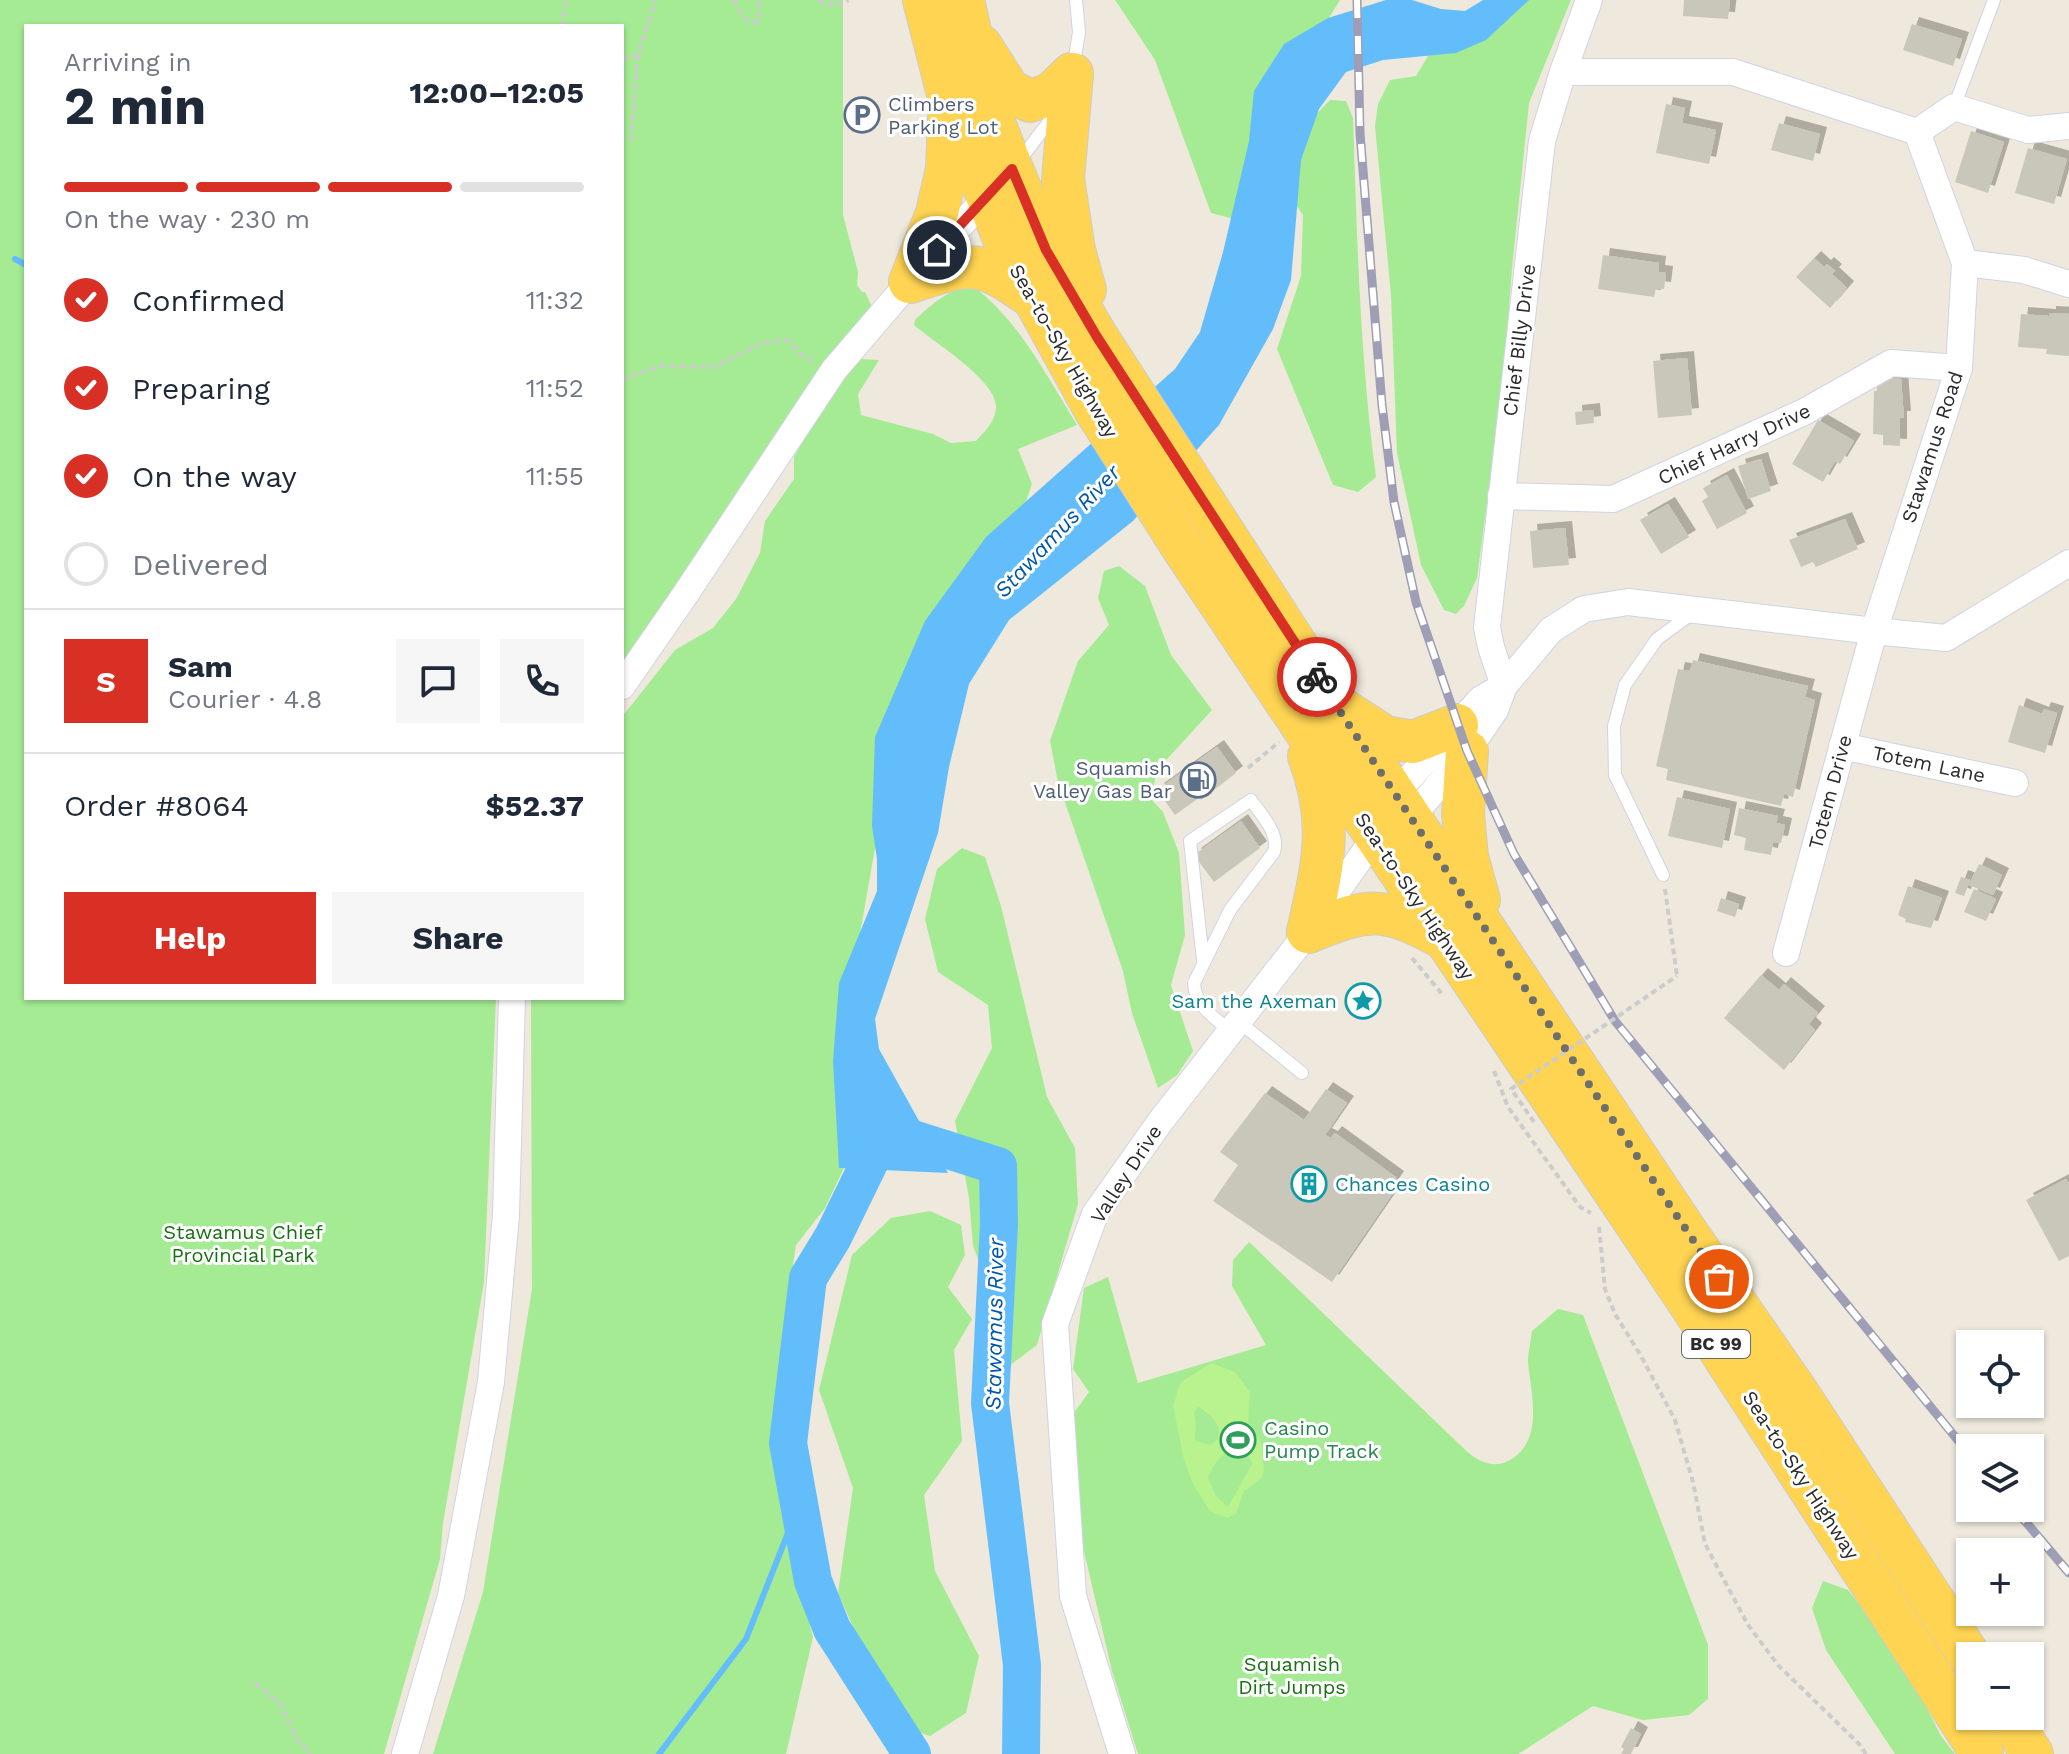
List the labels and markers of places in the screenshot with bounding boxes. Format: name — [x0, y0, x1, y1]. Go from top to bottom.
place label: Climbers Parking Lot — [888, 92, 999, 139]
parking icon: Climbers Parking Lot — [843, 96, 881, 134]
pin — [903, 216, 971, 284]
place label: Squamish Valley Gas Bar — [1033, 756, 1172, 803]
fuel station icon: Squamish Valley Gas Bar — [1179, 761, 1217, 799]
place icon: Sam the Axeman — [1344, 982, 1382, 1020]
place label: Sam the Axeman — [1172, 989, 1337, 1013]
building icon: Chances Casino — [1290, 1165, 1328, 1203]
place label: Chances Casino — [1335, 1172, 1490, 1196]
pin — [1685, 1245, 1753, 1313]
place label: Casino Pump Track — [1264, 1416, 1379, 1463]
sports icon: Casino Pump Track — [1219, 1421, 1257, 1459]

